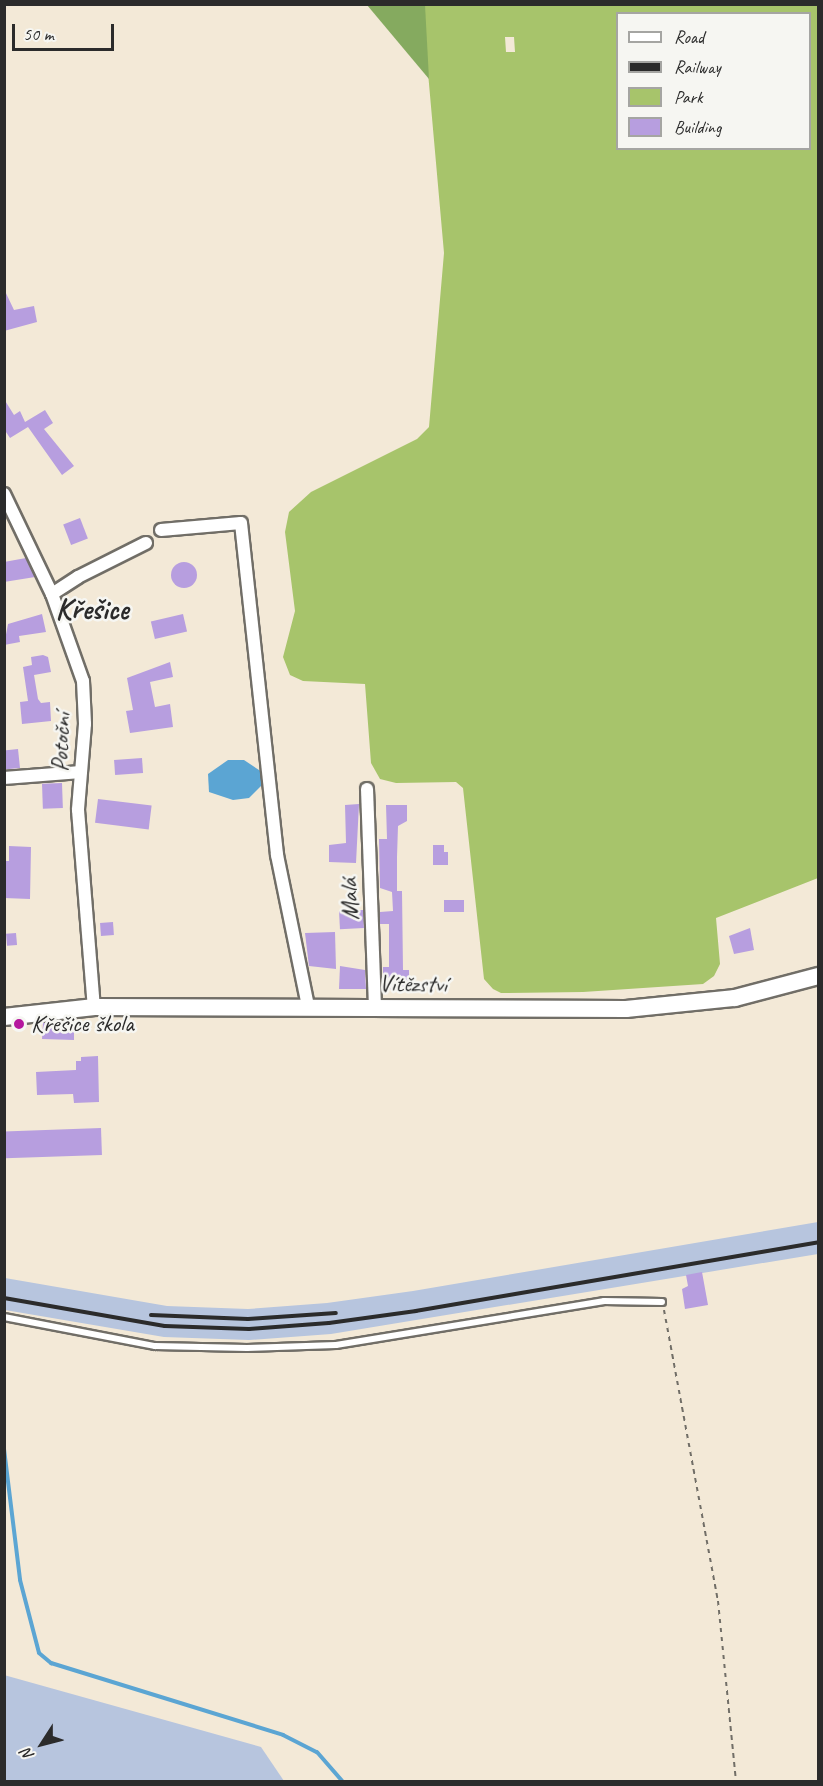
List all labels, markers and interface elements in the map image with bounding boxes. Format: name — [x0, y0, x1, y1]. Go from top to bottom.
scale bar — [15, 12, 117, 50]
legend — [616, 12, 811, 150]
text: 50 m — [23, 23, 54, 45]
text: Road — [674, 26, 704, 48]
text: Railway — [674, 56, 721, 78]
text: Park — [674, 86, 703, 108]
text: Building — [674, 116, 721, 138]
district label: Křešice — [55, 591, 129, 627]
street label: Potoční — [45, 712, 77, 772]
street label: Malá — [335, 877, 365, 921]
street label: Vítězství — [379, 969, 447, 999]
place label: Křešice škola — [31, 1010, 134, 1038]
marker: Křešice škola — [12, 1017, 26, 1031]
north arrow — [12, 1714, 72, 1774]
text: N — [16, 1745, 38, 1764]

